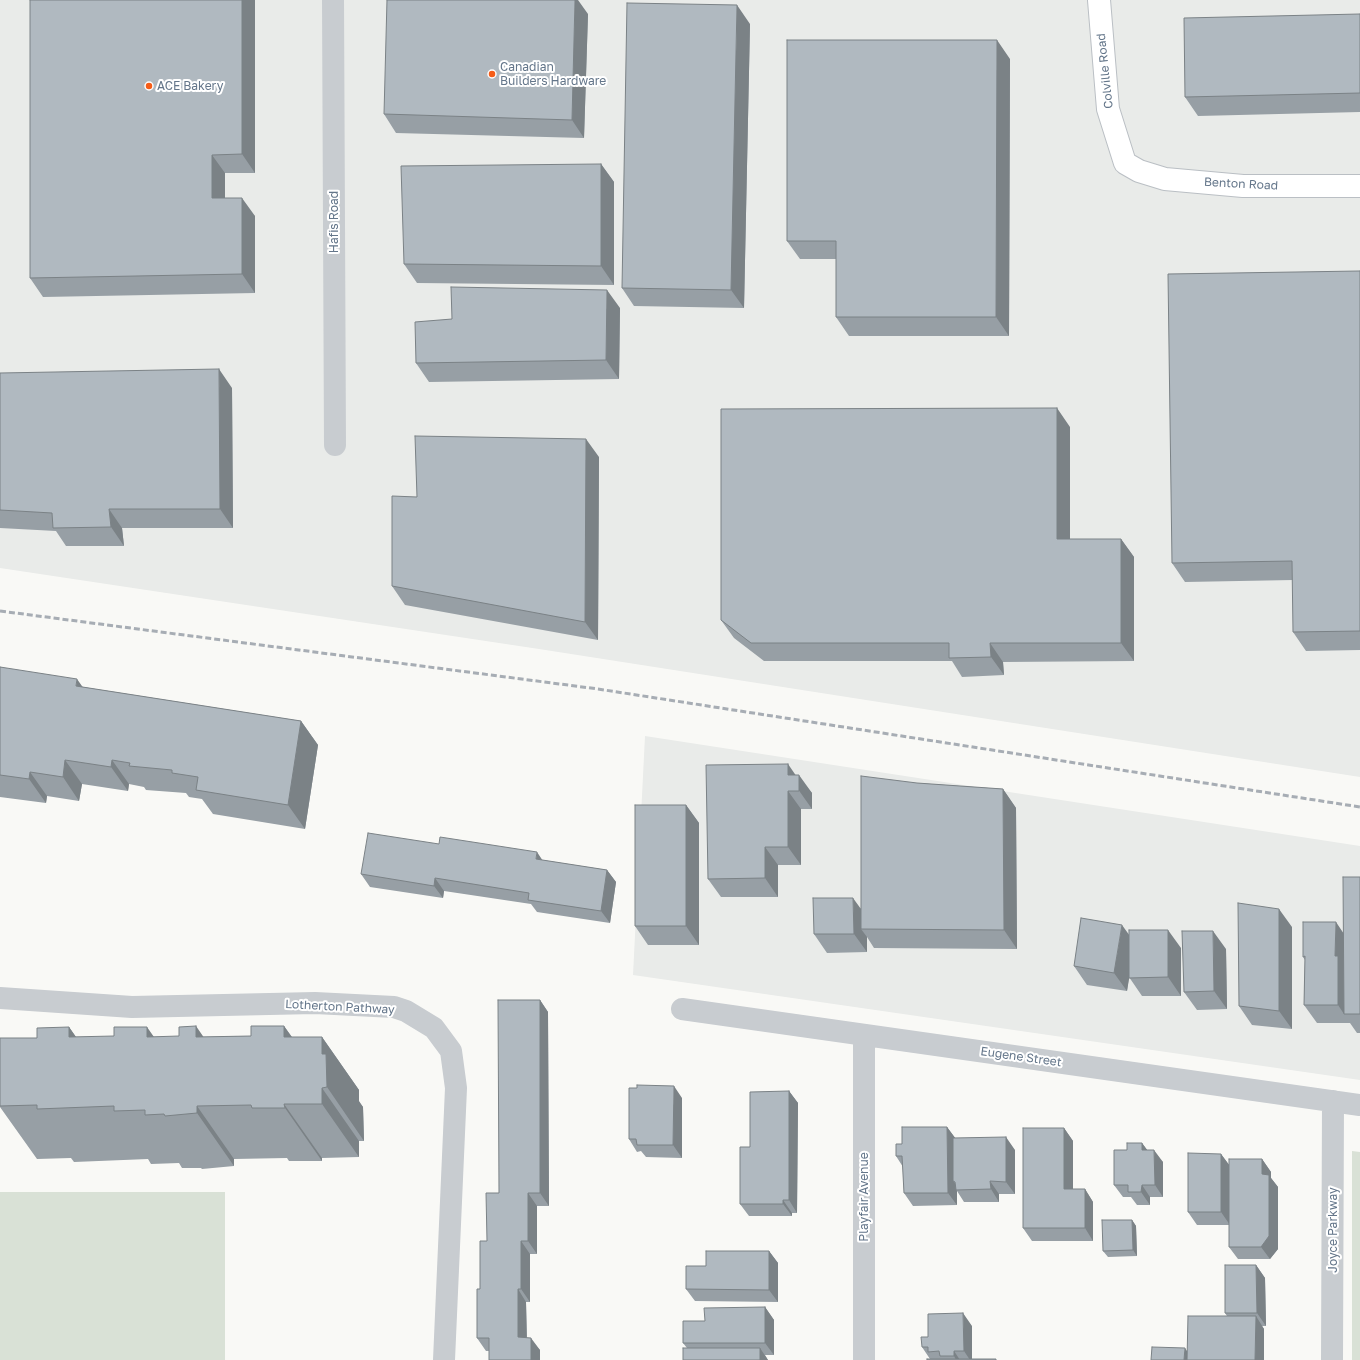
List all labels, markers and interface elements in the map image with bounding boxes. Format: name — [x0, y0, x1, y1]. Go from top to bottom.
street label: Colville Road — [1094, 33, 1116, 109]
place label: Canadian Builders Hardware — [500, 60, 606, 88]
marker: Canadian Builders Hardware — [487, 69, 497, 79]
place label: ACE Bakery — [157, 79, 223, 93]
marker: ACE Bakery — [144, 81, 154, 91]
street label: Benton Road — [1204, 175, 1278, 193]
street label: Hafis Road — [327, 191, 341, 253]
street label: Lotherton Pathway — [285, 997, 395, 1017]
street label: Eugene Street — [980, 1044, 1062, 1070]
street label: Playfair Avenue — [857, 1152, 871, 1242]
street label: Joyce Parkway — [1326, 1187, 1340, 1273]

